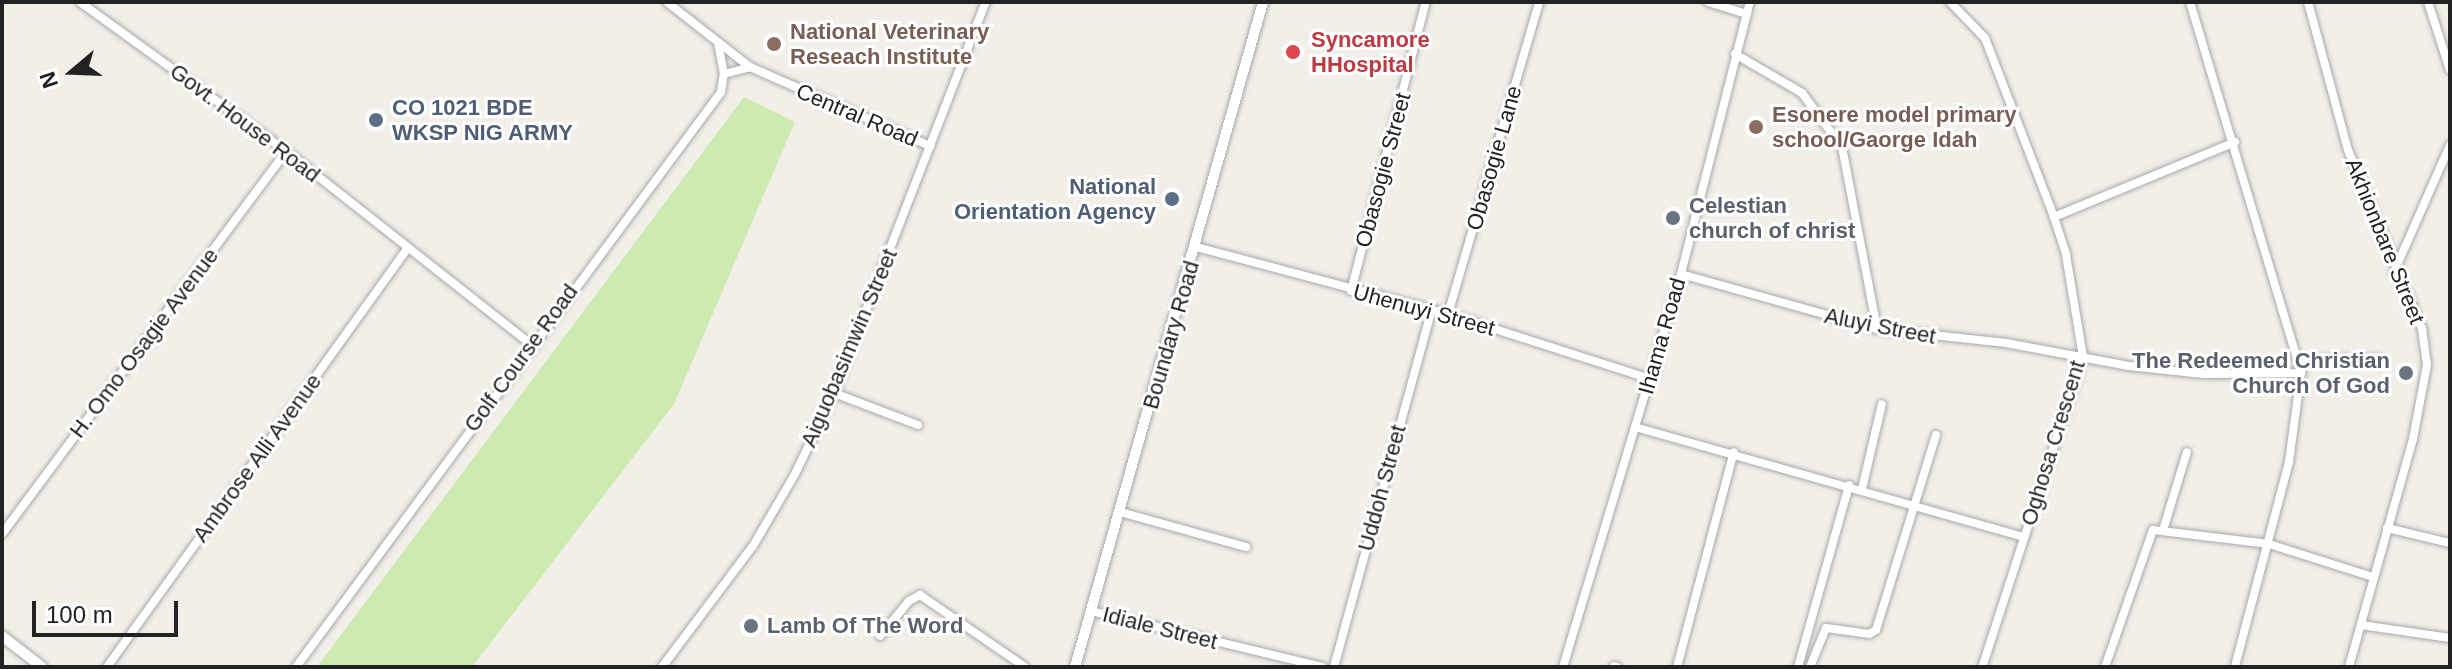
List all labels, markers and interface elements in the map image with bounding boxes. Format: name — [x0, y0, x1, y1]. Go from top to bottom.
place label: National Veterinary Reseach Institute — [790, 18, 989, 70]
place label: Syncamore HHospital — [1311, 26, 1430, 78]
north arrow — [32, 32, 112, 112]
marker: National Veterinary Reseach Institute — [765, 35, 783, 53]
marker: Syncamore HHospital — [1282, 41, 1304, 63]
street label: Govt. House Road — [165, 58, 325, 188]
text: N — [34, 68, 63, 92]
street label: Central Road — [792, 78, 922, 152]
street label: Obasogie Lane — [1461, 83, 1527, 233]
street label: Obasogie Street — [1350, 90, 1416, 250]
place label: CO 1021 BDE WKSP NIG ARMY — [392, 94, 574, 146]
place label: Esonere model primary school/Gaorge Idah — [1772, 101, 2017, 152]
marker: CO 1021 BDE WKSP NIG ARMY — [367, 111, 385, 129]
marker: Esonere model primary school/Gaorge Idah — [1747, 118, 1765, 136]
street label: Akhionbare Street — [2340, 154, 2430, 328]
place label: National Orientation Agency — [953, 173, 1156, 224]
marker: National Orientation Agency — [1163, 190, 1181, 208]
place label: Celestian church of christ — [1689, 192, 1855, 244]
marker: Celestian church of christ — [1664, 209, 1682, 227]
street label: H. Omo Osagie Avenue — [64, 242, 224, 444]
street label: Aiguobasimwin Street — [795, 245, 903, 451]
street label: Boundary Road — [1137, 258, 1205, 412]
street label: Ihama Road — [1633, 275, 1691, 397]
street label: Uhenuyi Street — [1350, 278, 1498, 342]
street label: Golf Course Road — [459, 279, 583, 437]
street label: Aluyi Street — [1822, 302, 1938, 350]
place label: The Redeemed Christian Church Of God — [2132, 347, 2390, 398]
street label: Oghosa Crescent — [2015, 357, 2091, 529]
marker: The Redeemed Christian Church Of God — [2397, 364, 2415, 382]
street label: Ambrose Alli Avenue — [186, 368, 328, 548]
street label: Uddoh Street — [1352, 422, 1412, 554]
scale bar — [36, 585, 182, 635]
text: 100 m — [46, 601, 113, 628]
street label: Idiale Street — [1100, 601, 1220, 655]
place label: Lamb Of The Word — [767, 613, 963, 639]
marker: Lamb Of The Word — [742, 617, 760, 635]

